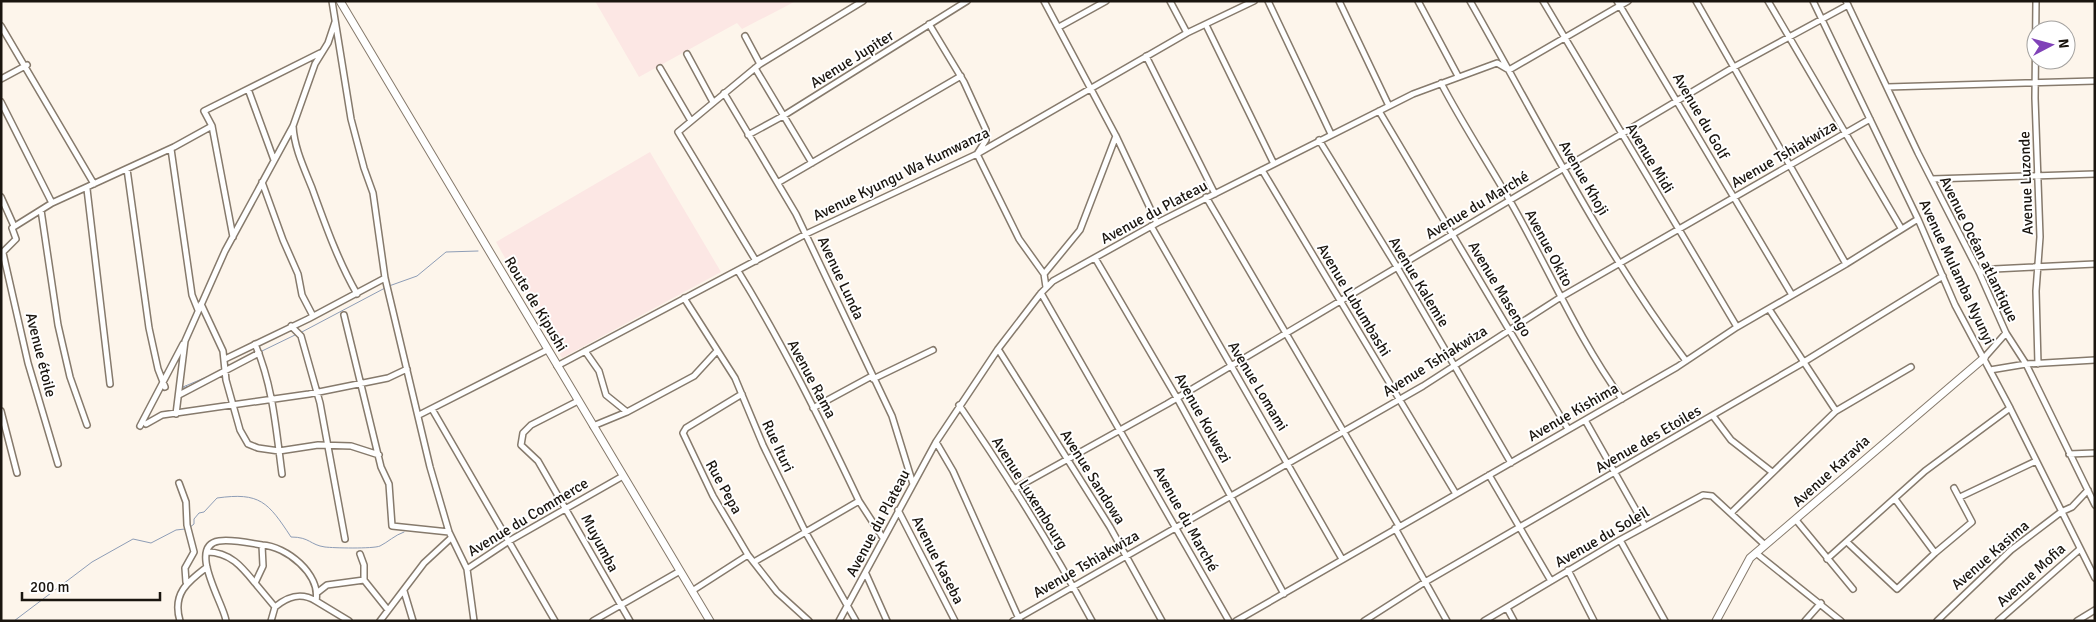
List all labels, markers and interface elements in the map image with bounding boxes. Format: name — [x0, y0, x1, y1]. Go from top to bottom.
north arrow — [2026, 20, 2076, 70]
street label: Avenue Jupiter — [807, 26, 898, 92]
text: N — [2054, 38, 2072, 49]
street label: Avenue du Golf — [1669, 70, 1733, 163]
street label: Avenue Tshiakwiza — [1728, 116, 1840, 192]
street label: Avenue Midi — [1622, 120, 1678, 196]
street label: Avenue Kyungu Wa Kumwanza — [810, 123, 992, 225]
street label: Avenue Luzonde — [2015, 131, 2037, 235]
street label: Avenue Khoji — [1555, 137, 1613, 219]
street label: Avenue du Marché — [1422, 167, 1532, 243]
street label: Avenue Océan atlantique — [1936, 173, 2022, 325]
street label: Avenue du Plateau — [1097, 176, 1211, 248]
street label: Avenue Mulamba Nyunyi — [1915, 197, 1999, 347]
street label: Avenue Okito — [1521, 207, 1577, 290]
street label: Avenue Lunda — [814, 234, 868, 322]
street label: Avenue Kalemie — [1385, 234, 1453, 330]
street label: Avenue Masengo — [1464, 238, 1536, 340]
street label: Avenue Lubumbashi — [1313, 240, 1395, 360]
street label: Route de Kipushi — [501, 253, 571, 355]
street label: Avenue étoile — [22, 311, 60, 399]
street label: Avenue Tshiakwiza — [1379, 322, 1491, 400]
street label: Avenue Rama — [784, 337, 840, 421]
street label: Avenue Lomami — [1224, 338, 1292, 434]
street label: Avenue Kolwezi — [1171, 370, 1235, 466]
street label: Avenue Kishima — [1525, 379, 1621, 445]
street label: Avenue des Etoiles — [1592, 401, 1704, 477]
street label: Rue Ituri — [758, 417, 798, 475]
street label: Avenue Sandowa — [1057, 426, 1129, 528]
street label: Avenue Karavia — [1789, 432, 1873, 510]
street label: Avenue Luxembourg — [988, 433, 1072, 553]
street label: Rue Pepa — [702, 457, 746, 517]
street label: Avenue du Marché — [1150, 463, 1222, 575]
street label: Avenue du Plateau — [842, 466, 914, 580]
street label: Avenue du Commerce — [464, 474, 592, 560]
street label: Avenue du Soleil — [1552, 503, 1652, 571]
street label: Muyumba — [577, 511, 623, 575]
street label: Avenue Kaseba — [908, 513, 968, 607]
street label: Avenue Kasima — [1947, 516, 2033, 594]
street label: Avenue Tshiakwiza — [1030, 526, 1142, 602]
street label: Avenue Mofia — [1993, 539, 2069, 611]
scale bar — [22, 570, 160, 602]
text: 200 m — [30, 578, 70, 596]

